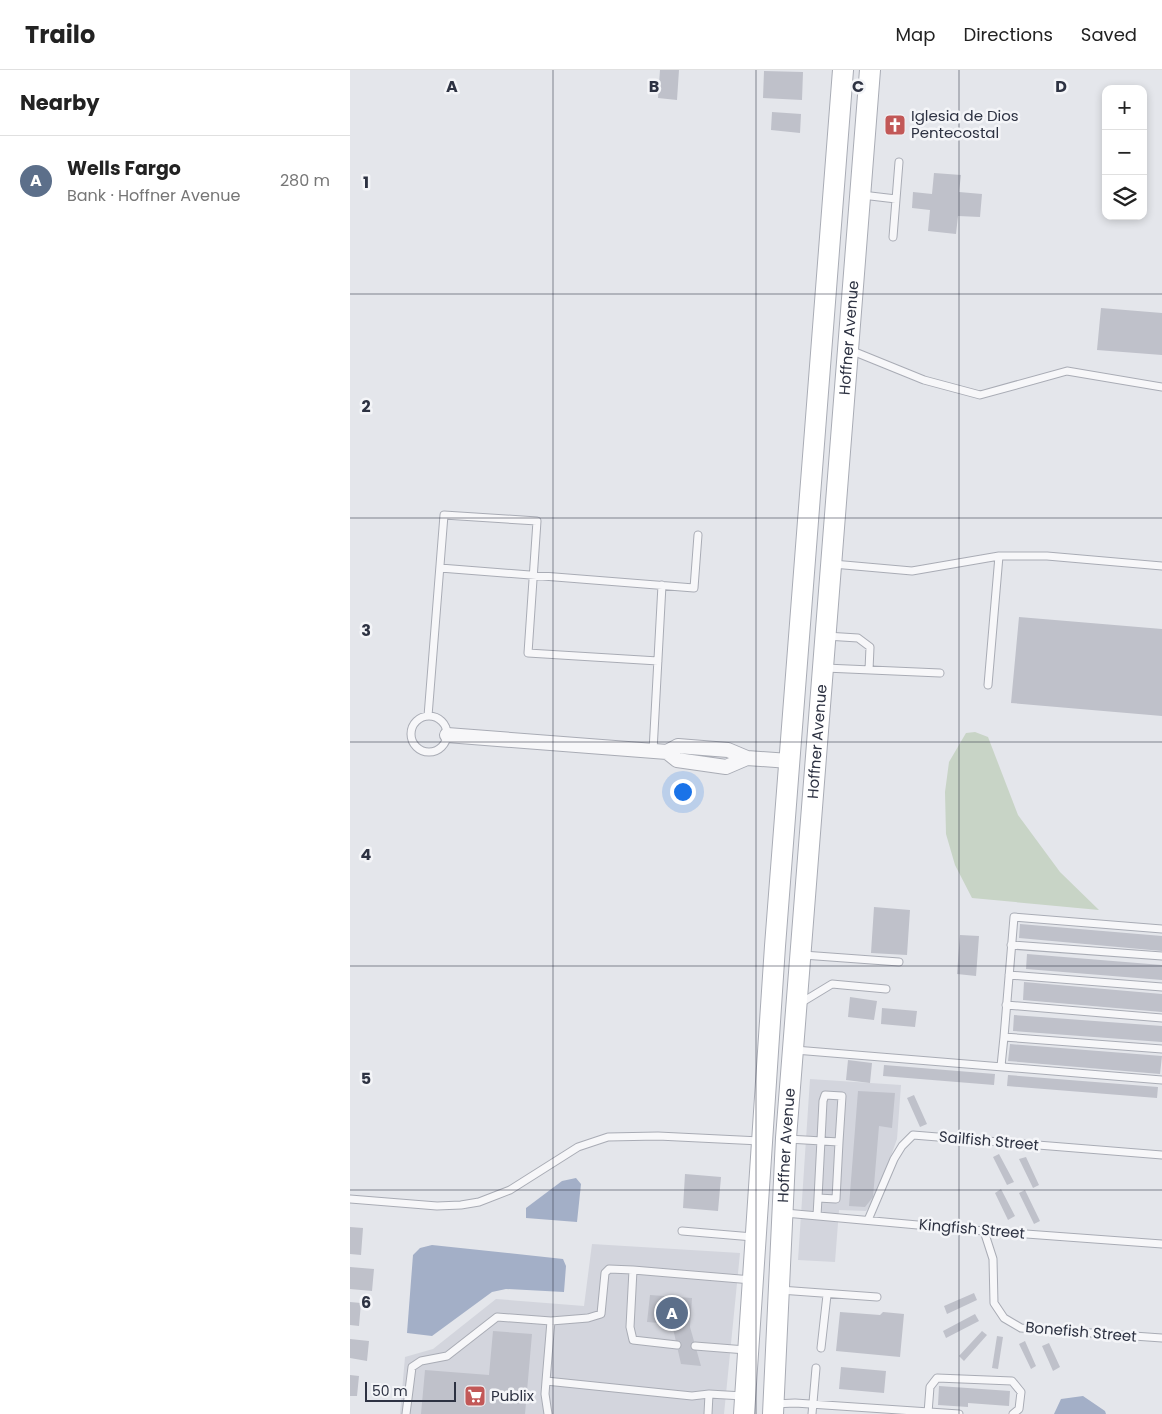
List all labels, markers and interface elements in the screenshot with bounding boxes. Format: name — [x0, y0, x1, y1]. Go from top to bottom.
text: Trailo — [25, 18, 95, 51]
text: Map — [896, 22, 935, 47]
text: Directions — [963, 22, 1053, 47]
text: Saved — [1081, 22, 1137, 47]
text: A — [446, 75, 458, 98]
text: B — [649, 75, 659, 98]
text: C — [852, 75, 864, 98]
text: D — [1055, 75, 1067, 98]
map controls — [1102, 85, 1147, 220]
button: + — [1102, 85, 1147, 130]
text: Nearby — [20, 88, 100, 117]
place label: Iglesia de Dios Pentecostal — [911, 105, 1019, 143]
church icon: Iglesia de Dios Pentecostal — [883, 113, 907, 137]
button: − — [1102, 130, 1147, 175]
text: Wells Fargo — [67, 155, 181, 182]
text: A — [30, 169, 42, 192]
text: 280 m — [280, 169, 330, 192]
text: 1 — [363, 171, 369, 194]
button: layers — [1102, 175, 1147, 220]
text: Bank · Hoffner Avenue — [67, 184, 240, 207]
street label: Hoffner Avenue — [833, 280, 863, 396]
text: 2 — [361, 395, 371, 418]
text: 3 — [361, 619, 371, 642]
street label: Hoffner Avenue — [802, 683, 832, 800]
your location — [670, 779, 696, 805]
text: 4 — [361, 843, 372, 866]
text: 5 — [361, 1067, 371, 1090]
street label: Hoffner Avenue — [772, 1087, 800, 1203]
street label: Sailfish Street — [938, 1126, 1040, 1155]
street label: Kingfish Street — [918, 1213, 1026, 1244]
text: 6 — [361, 1291, 371, 1314]
pin: A — [656, 1294, 688, 1332]
street label: Bonefish Street — [1024, 1316, 1138, 1347]
scale bar — [365, 1379, 456, 1402]
text: 50 m — [372, 1381, 408, 1401]
supermarket icon: Publix — [463, 1384, 487, 1408]
place label: Publix — [491, 1385, 534, 1406]

